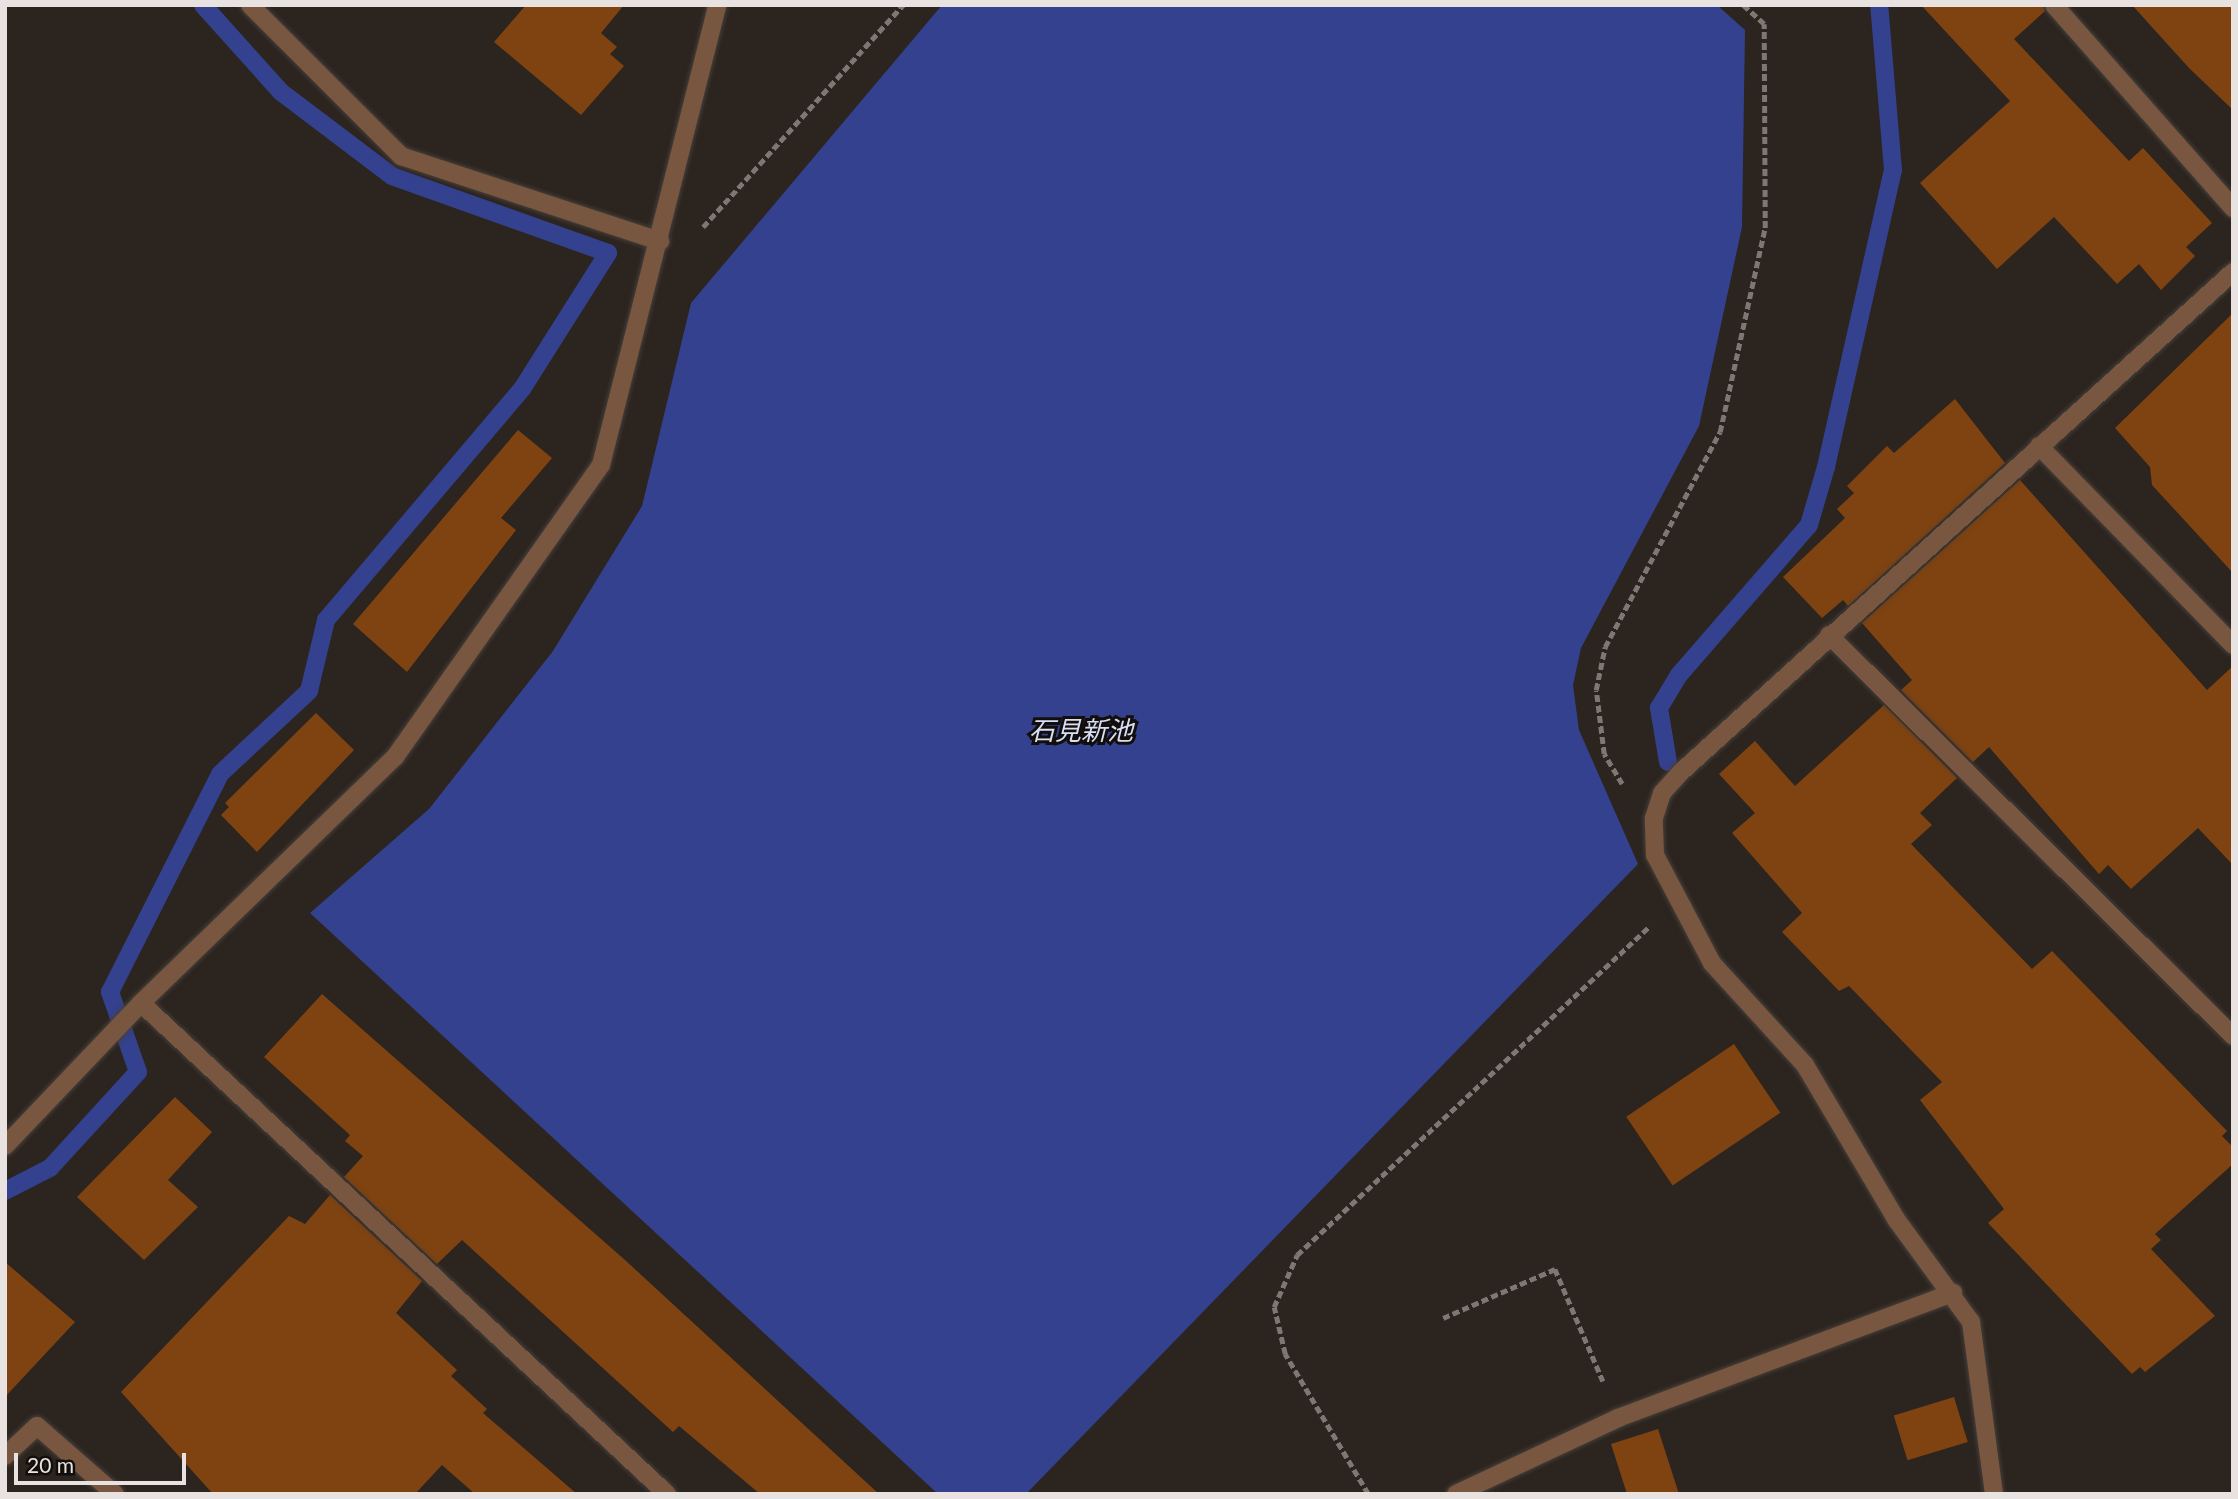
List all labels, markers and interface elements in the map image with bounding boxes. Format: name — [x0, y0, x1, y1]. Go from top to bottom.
water label: 石見新池 — [1029, 715, 1133, 747]
scale bar — [18, 1440, 189, 1484]
text: 20 m — [27, 1452, 74, 1477]

